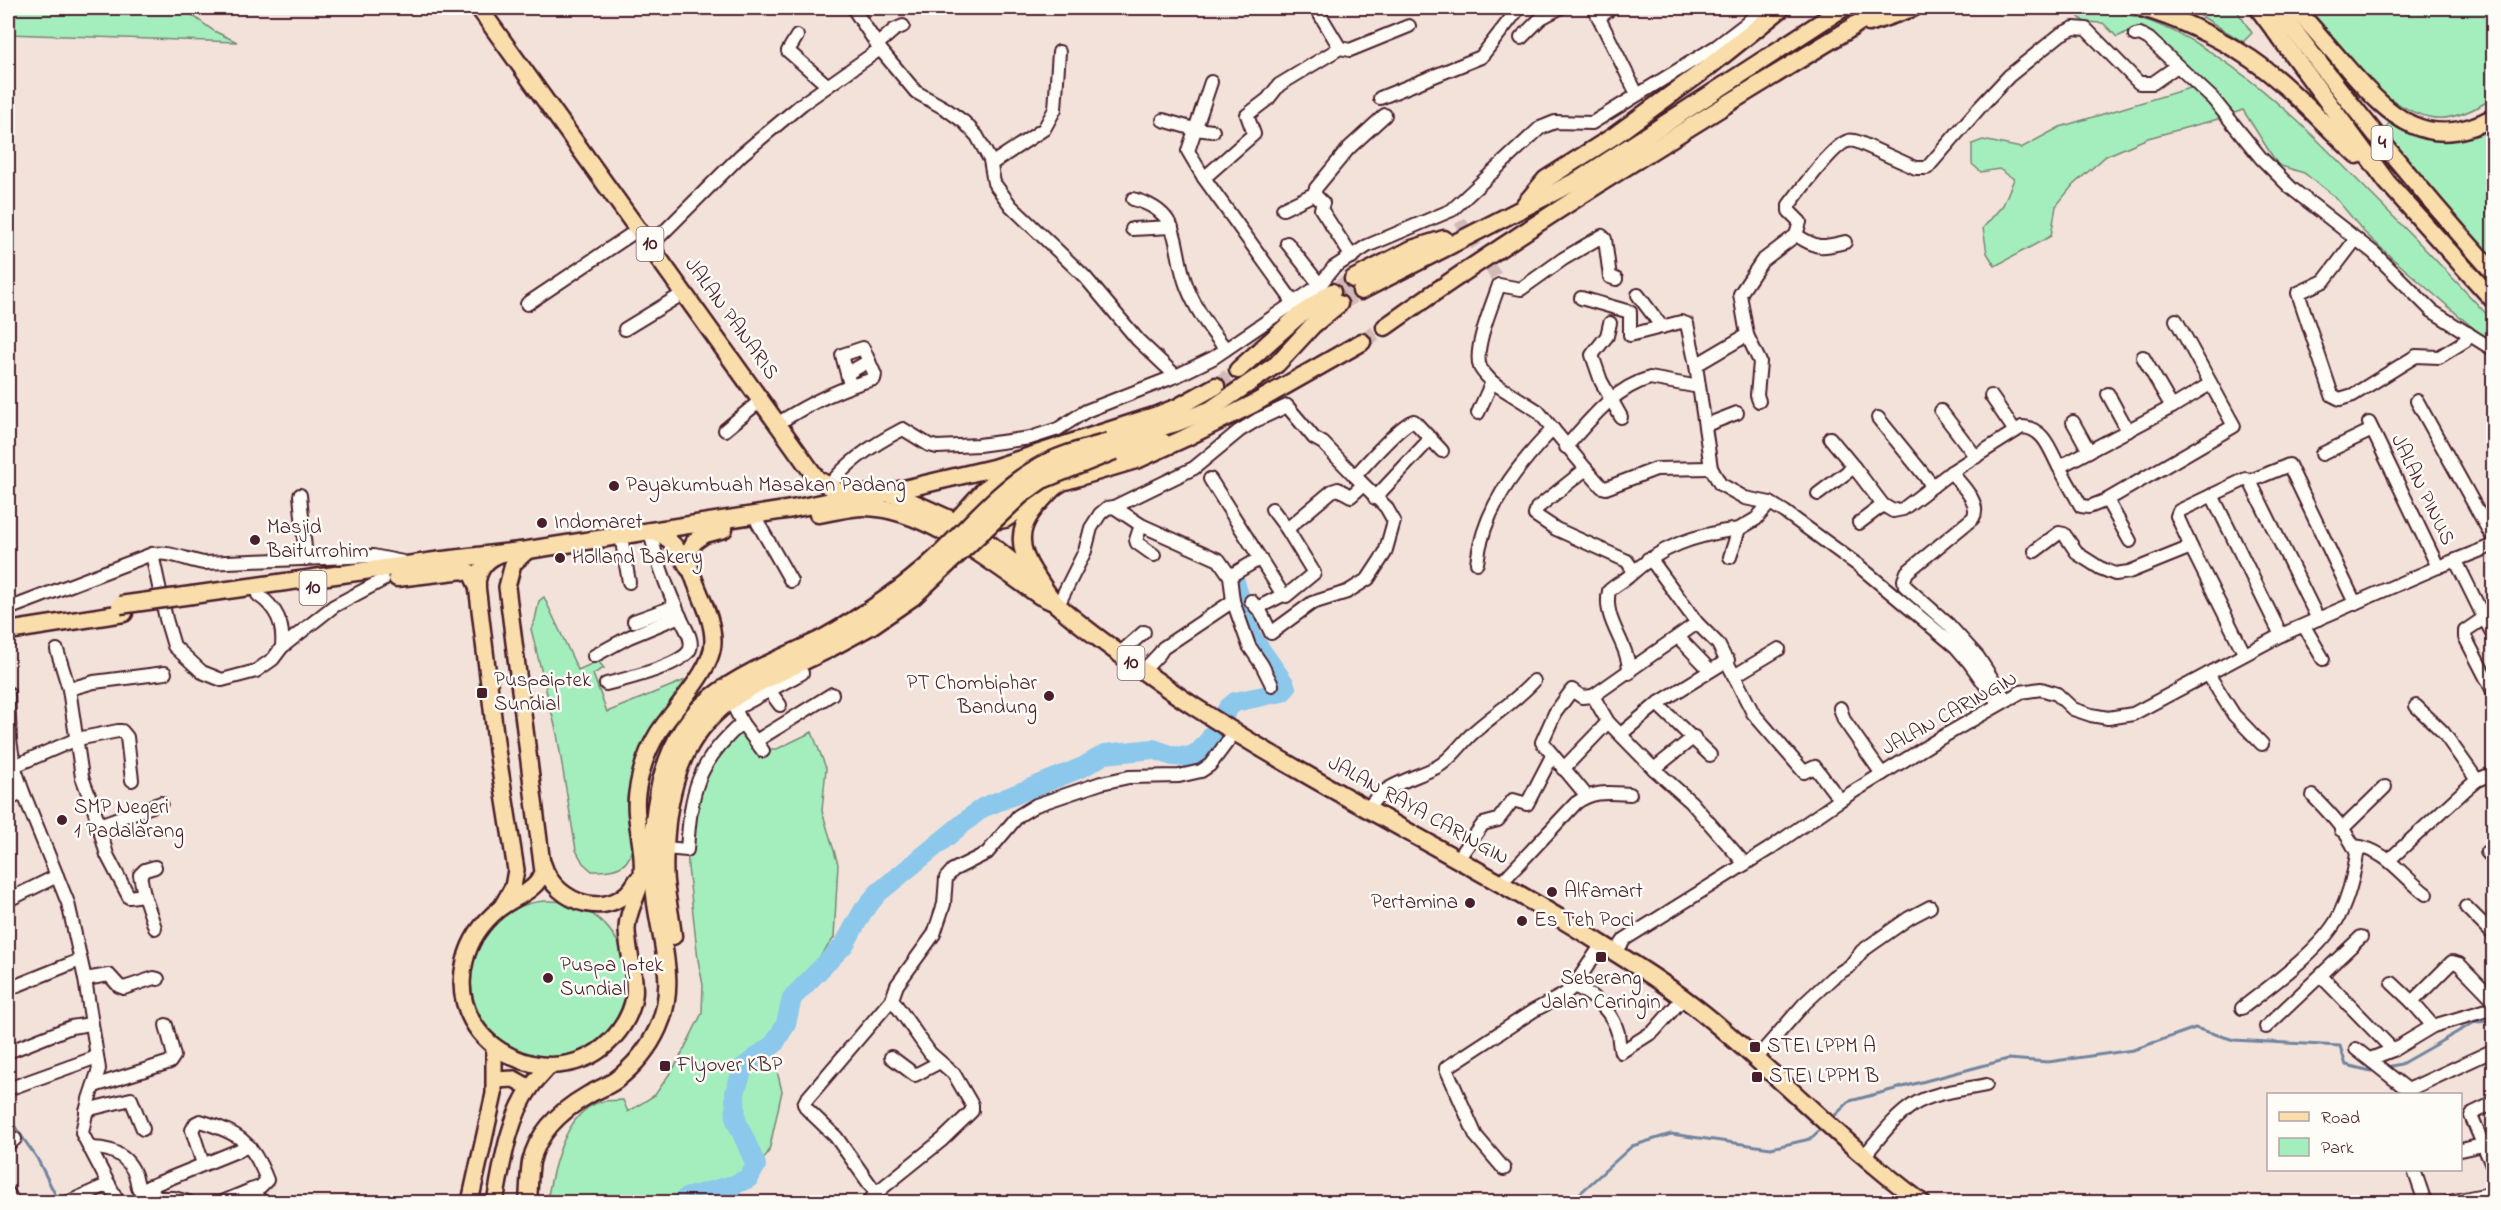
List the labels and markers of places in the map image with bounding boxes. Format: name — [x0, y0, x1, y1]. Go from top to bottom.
place label: Payakumbuah Masakan Padang — [626, 471, 906, 503]
marker: Payakumbuah Masakan Padang — [607, 479, 621, 493]
place label: Indomaret — [554, 508, 643, 538]
place label: Masjid Baiturrohim — [266, 513, 369, 567]
marker: Indomaret — [535, 516, 549, 530]
marker: Masjid Baiturrohim — [248, 533, 262, 547]
place label: Holland Bakery — [572, 543, 703, 575]
marker: Holland Bakery — [553, 551, 567, 565]
place label: Puspaiptek Sundial — [494, 666, 592, 720]
place label: PT Chombiphar Bandung — [907, 669, 1037, 725]
marker: Puspaiptek Sundial — [475, 686, 489, 700]
marker: PT Chombiphar Bandung — [1042, 689, 1056, 703]
place label: SMP Negeri 1 Padalarang — [74, 793, 184, 849]
marker: SMP Negeri 1 Padalarang — [55, 813, 69, 827]
place label: Alfamart — [1564, 877, 1643, 907]
marker: Alfamart — [1545, 885, 1559, 899]
place label: Pertamina — [1371, 888, 1458, 918]
marker: Pertamina — [1463, 896, 1477, 910]
place label: Es Teh Poci — [1534, 906, 1634, 936]
marker: Es Teh Poci — [1515, 914, 1529, 928]
marker: Seberang Jalan Caringin — [1594, 950, 1608, 964]
place label: Puspa Iptek Sundial — [560, 951, 664, 1005]
place label: Seberang Jalan Caringin — [1541, 964, 1661, 1020]
marker: Puspa Iptek Sundial — [541, 971, 555, 985]
place label: STEI LPPM A — [1767, 1032, 1876, 1062]
marker: STEI LPPM A — [1748, 1040, 1762, 1054]
place label: Flyover KBP — [676, 1051, 783, 1083]
marker: Flyover KBP — [658, 1059, 672, 1073]
place label: STEI LPPM B — [1769, 1062, 1879, 1092]
marker: STEI LPPM B — [1750, 1070, 1764, 1084]

